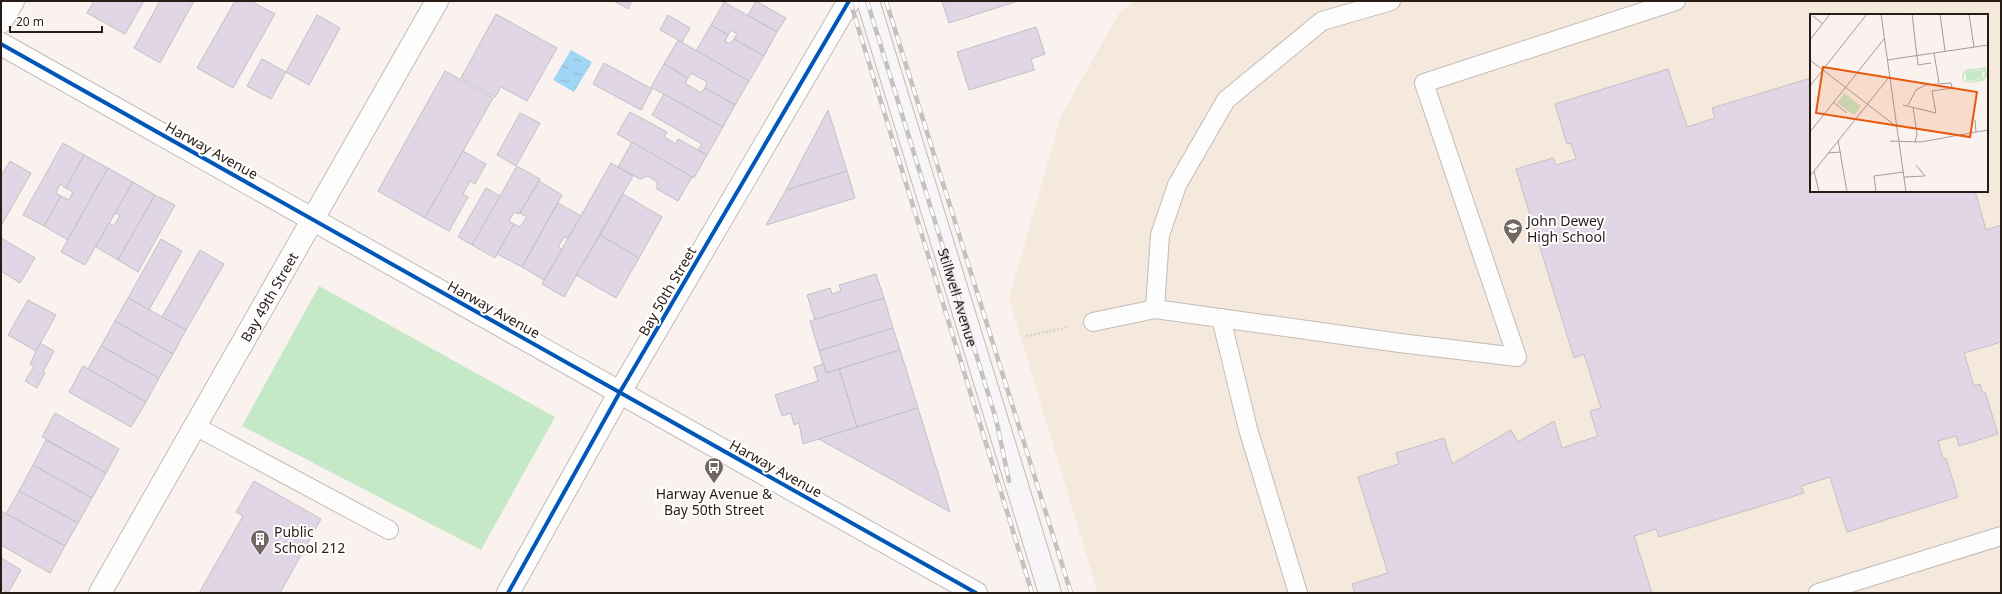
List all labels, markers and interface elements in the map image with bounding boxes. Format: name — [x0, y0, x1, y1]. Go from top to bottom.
scale bar — [10, 8, 102, 34]
text: 20 m — [16, 13, 44, 30]
inset map — [1810, 14, 1988, 192]
street label: Harway Avenue — [162, 117, 262, 183]
place label: John Dewey High School — [1525, 211, 1606, 246]
school or university icon: John Dewey High School — [1502, 217, 1524, 245]
street label: Bay 50th Street — [634, 243, 700, 339]
street label: Stillwell Avenue — [934, 245, 983, 349]
street label: Bay 49th Street — [236, 248, 302, 345]
street label: Harway Avenue — [444, 276, 544, 342]
street label: Harway Avenue — [726, 435, 826, 501]
bus stop icon: Harway Avenue & Bay 50th Street — [703, 456, 725, 484]
place label: Harway Avenue & Bay 50th Street — [656, 484, 773, 519]
place label: Public School 212 — [274, 522, 345, 557]
building icon: Public School 212 — [249, 528, 271, 556]

